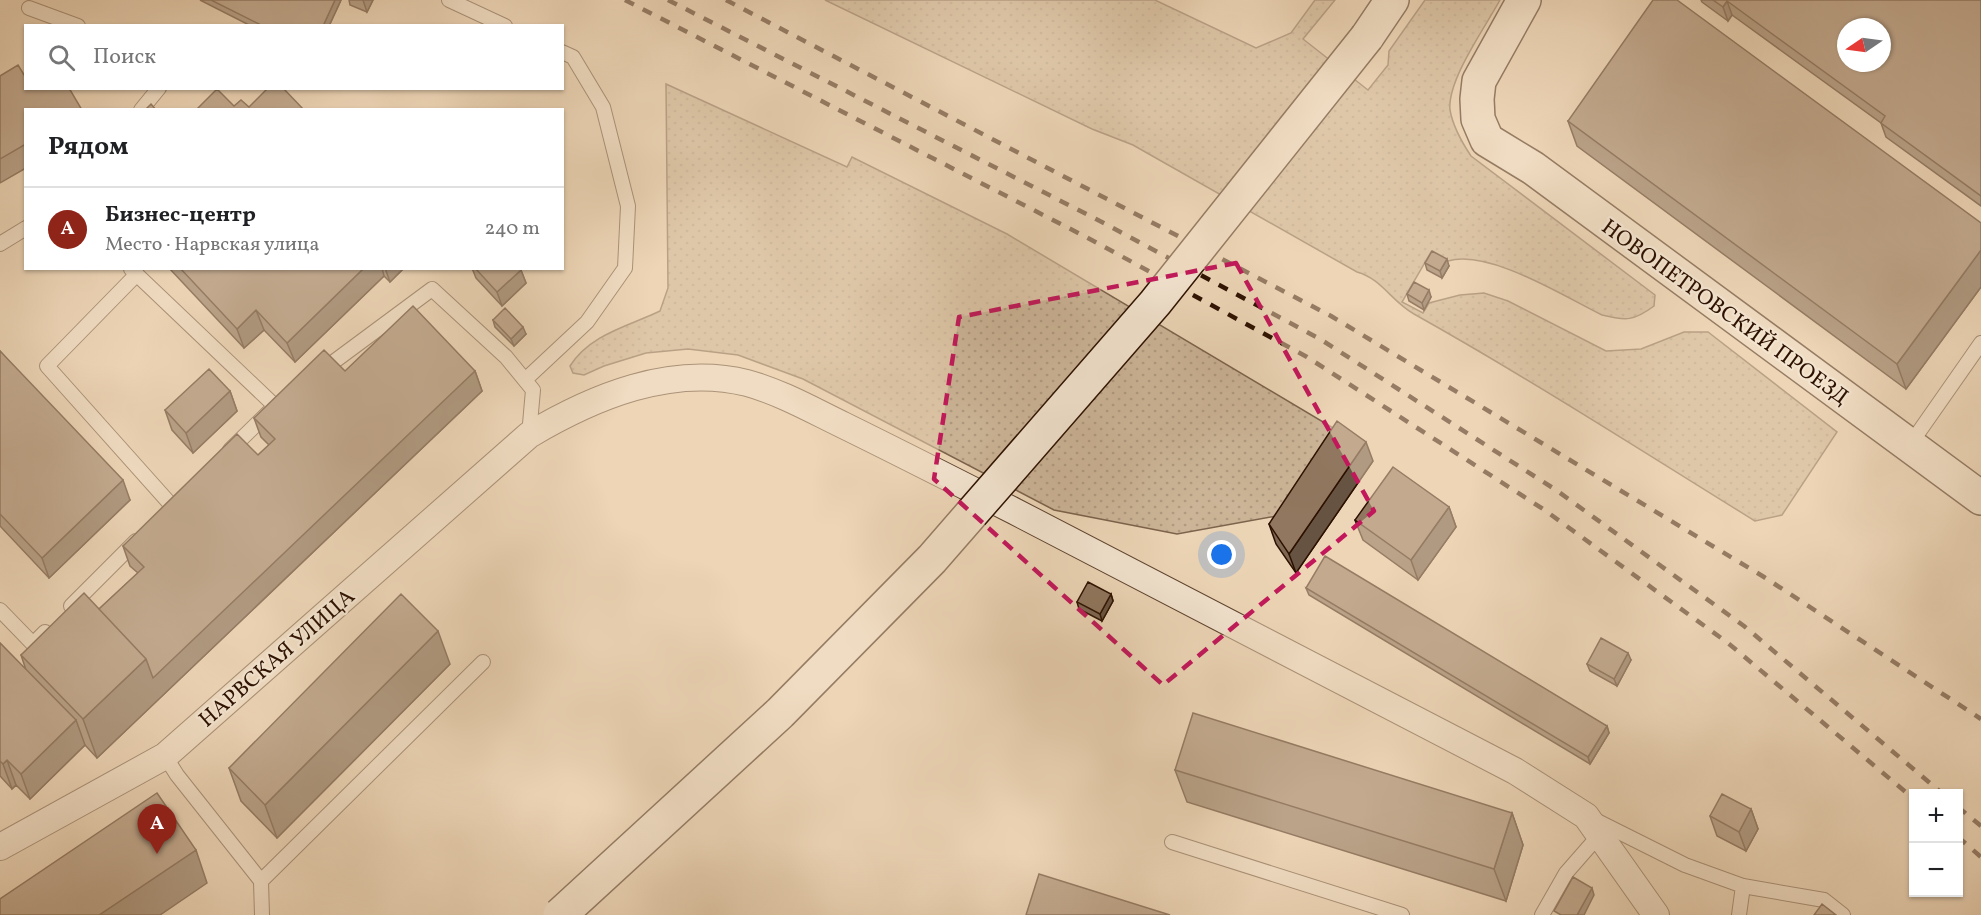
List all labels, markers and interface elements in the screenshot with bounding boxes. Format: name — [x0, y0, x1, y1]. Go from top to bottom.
north arrow — [1837, 18, 1891, 72]
search box — [24, 24, 564, 90]
icon: search — [45, 41, 78, 74]
text: Поиск — [93, 42, 156, 73]
text: Рядом — [48, 129, 128, 165]
text: Бизнес-центр — [105, 200, 256, 231]
street label: НОВОПЕТРОВСКИЙ ПРОЕЗД — [1594, 213, 1855, 414]
text: A — [60, 215, 75, 243]
text: 240 m — [485, 215, 540, 243]
text: Место · Нарвская улица — [105, 231, 319, 259]
your location — [1207, 540, 1236, 569]
street label: НАРВСКАЯ УЛИЦА — [193, 582, 363, 736]
map controls — [1909, 789, 1963, 897]
button: + — [1909, 789, 1963, 843]
pin: A — [138, 804, 176, 854]
button: − — [1909, 843, 1963, 897]

